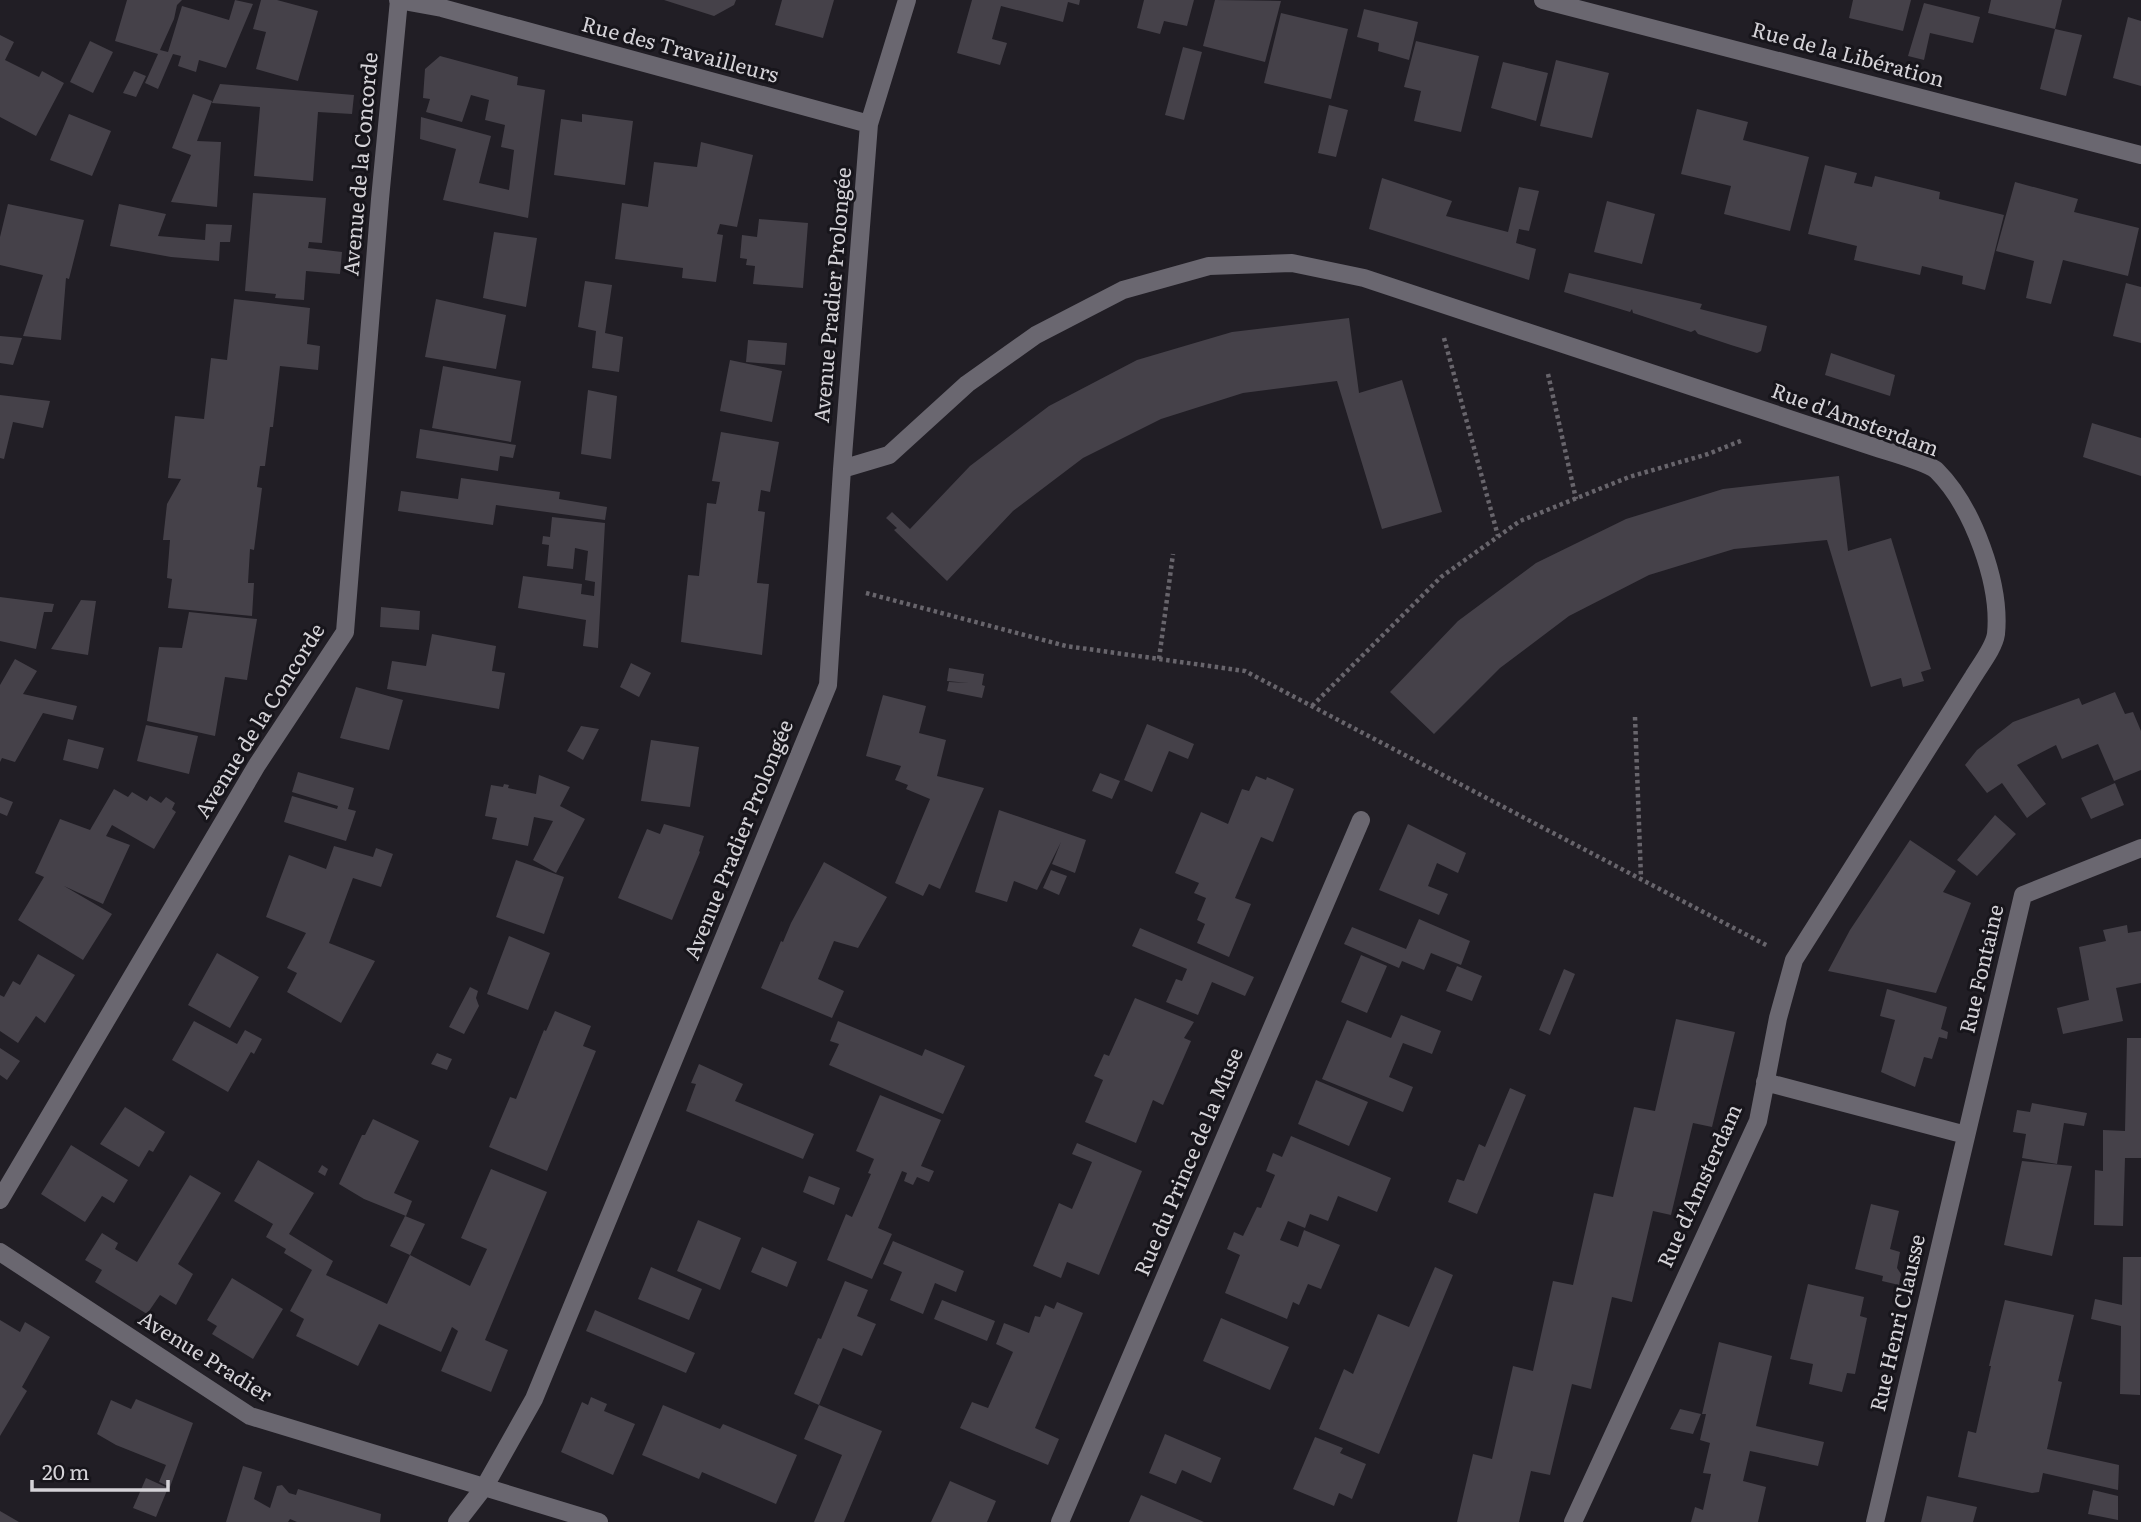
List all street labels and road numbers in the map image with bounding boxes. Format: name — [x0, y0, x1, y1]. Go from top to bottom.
street label: Rue des Travailleurs — [579, 6, 783, 89]
street label: Rue de la Libération — [1749, 12, 1949, 93]
street label: Avenue de la Concorde — [333, 51, 384, 277]
street label: Avenue Pradier Prolongée — [804, 165, 857, 424]
street label: Rue d'Amsterdam — [1768, 373, 1944, 462]
street label: Avenue de la Concorde — [185, 616, 331, 823]
street label: Avenue Pradier Prolongée — [674, 714, 799, 964]
street label: Rue Fontaine — [1950, 901, 2009, 1036]
street label: Rue du Prince de la Muse — [1124, 1042, 1249, 1280]
street label: Rue d'Amsterdam — [1648, 1098, 1748, 1272]
street label: Rue Henri Clausse — [1860, 1231, 1931, 1414]
street label: Avenue Pradier — [134, 1301, 279, 1408]

